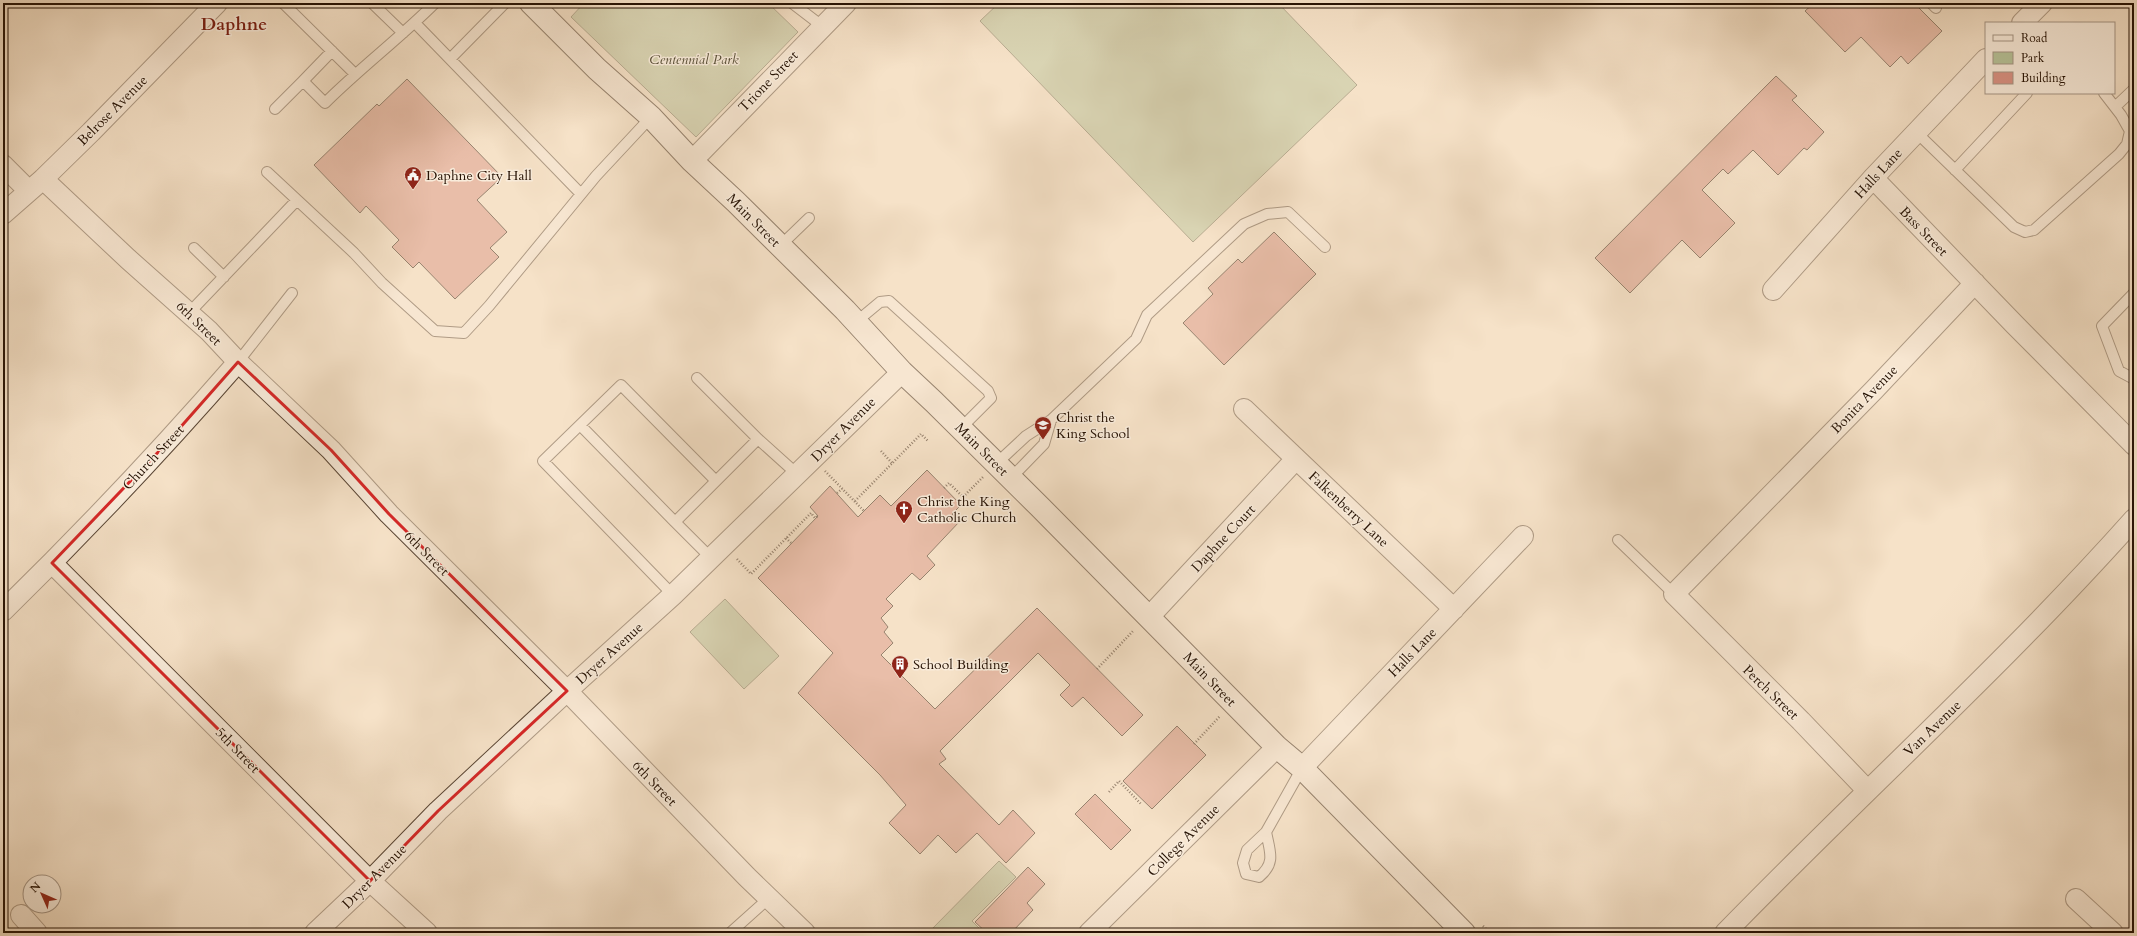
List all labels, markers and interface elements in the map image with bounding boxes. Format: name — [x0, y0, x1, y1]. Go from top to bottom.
district label: Daphne — [201, 12, 267, 37]
legend — [1985, 22, 2115, 94]
text: Road — [2021, 30, 2048, 46]
street label: Trione Street — [734, 46, 803, 116]
park label: Centennial Park — [649, 50, 739, 69]
text: Park — [2021, 50, 2045, 66]
text: Building — [2021, 70, 2066, 86]
street label: Belrose Avenue — [73, 71, 152, 150]
street label: Halls Lane — [1850, 144, 1907, 203]
public building icon: Daphne City Hall — [403, 165, 423, 190]
place label: Daphne City Hall — [426, 166, 532, 185]
street label: Main Street — [723, 189, 785, 252]
street label: Bass Street — [1895, 202, 1953, 261]
street label: 6th Street — [172, 297, 226, 350]
street label: Bonita Avenue — [1827, 361, 1902, 438]
street label: Dryer Avenue — [807, 393, 880, 466]
place label: Christ the King School — [1056, 408, 1130, 443]
school or university icon: Christ the King School — [1033, 415, 1053, 440]
street label: Main Street — [951, 418, 1013, 481]
street label: Church Street — [118, 420, 189, 494]
street label: Falkenberry Lane — [1304, 467, 1393, 552]
place label: Christ the King Catholic Church — [917, 492, 1017, 527]
church icon: Christ the King Catholic Church — [894, 499, 914, 524]
street label: Daphne Court — [1187, 500, 1260, 576]
street label: 6th Street — [400, 527, 454, 581]
street label: Dryer Avenue — [572, 618, 647, 689]
street label: Halls Lane — [1384, 623, 1441, 681]
street label: Main Street — [1179, 648, 1241, 711]
building icon: School Building — [890, 654, 910, 679]
place label: School Building — [913, 655, 1009, 674]
street label: Perch Street — [1738, 661, 1803, 724]
street label: Van Avenue — [1899, 696, 1965, 761]
street label: 5th Street — [211, 723, 265, 778]
street label: 6th Street — [628, 756, 682, 811]
street label: College Avenue — [1143, 800, 1224, 881]
street label: Dryer Avenue — [338, 840, 411, 913]
north arrow — [22, 874, 62, 914]
text: N — [27, 878, 44, 896]

